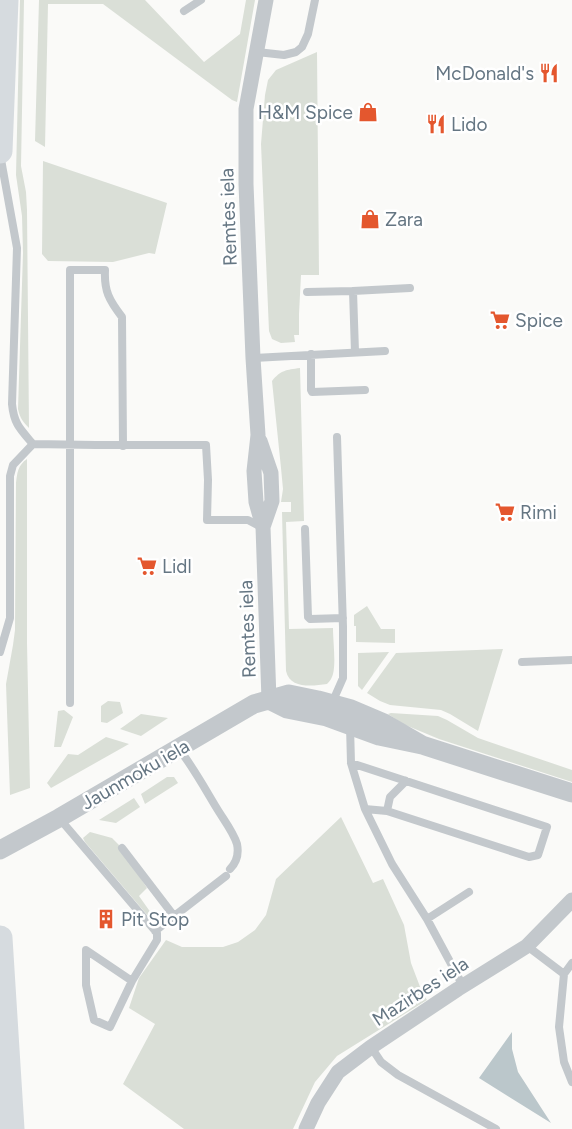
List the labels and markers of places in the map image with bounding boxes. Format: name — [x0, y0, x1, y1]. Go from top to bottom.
place label: McDonald's — [435, 62, 534, 85]
restaurant icon: McDonald's — [538, 62, 560, 84]
place label: H&M Spice — [258, 101, 353, 124]
shop icon: H&M Spice — [357, 101, 379, 123]
restaurant icon: Lido — [425, 113, 447, 135]
place label: Lido — [451, 113, 487, 136]
shop icon: Zara — [359, 208, 381, 230]
place label: Zara — [385, 208, 423, 231]
supermarket icon: Spice — [489, 309, 511, 331]
place label: Spice — [515, 309, 563, 332]
supermarket icon: Rimi — [494, 501, 516, 523]
place label: Rimi — [520, 501, 557, 524]
supermarket icon: Lidl — [136, 555, 158, 577]
place label: Lidl — [162, 555, 192, 578]
building icon: Pit Stop — [95, 908, 117, 930]
place label: Pit Stop — [121, 908, 189, 931]

